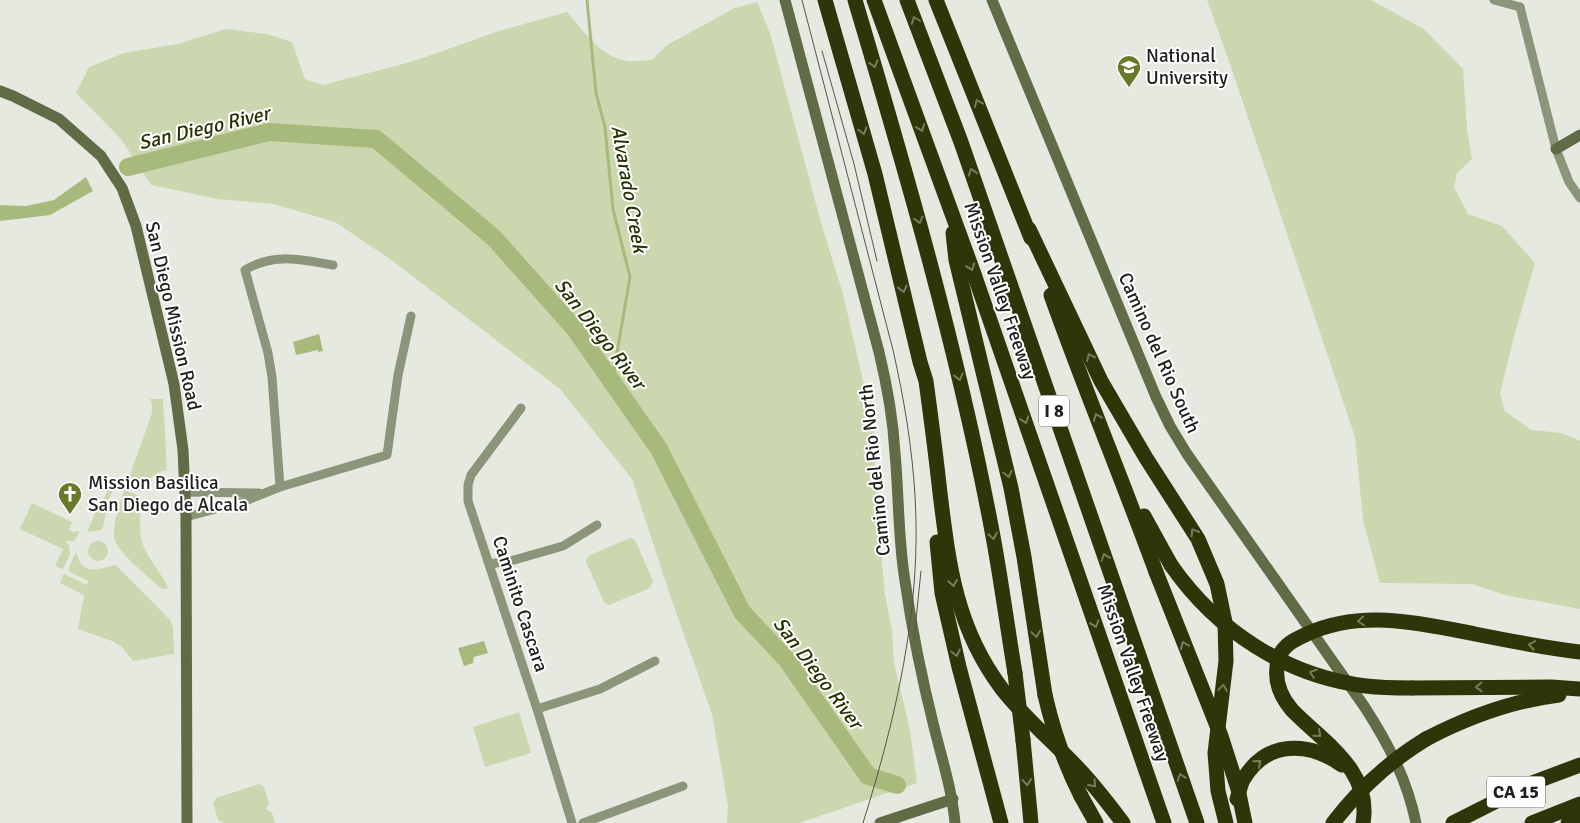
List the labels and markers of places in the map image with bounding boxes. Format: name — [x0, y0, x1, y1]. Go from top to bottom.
place label: National University — [1146, 44, 1228, 90]
school or university icon: National University — [1116, 54, 1142, 88]
place label: Mission Basilica San Diego de Alcala — [88, 471, 248, 517]
church icon: Mission Basilica San Diego de Alcala — [57, 481, 83, 515]

